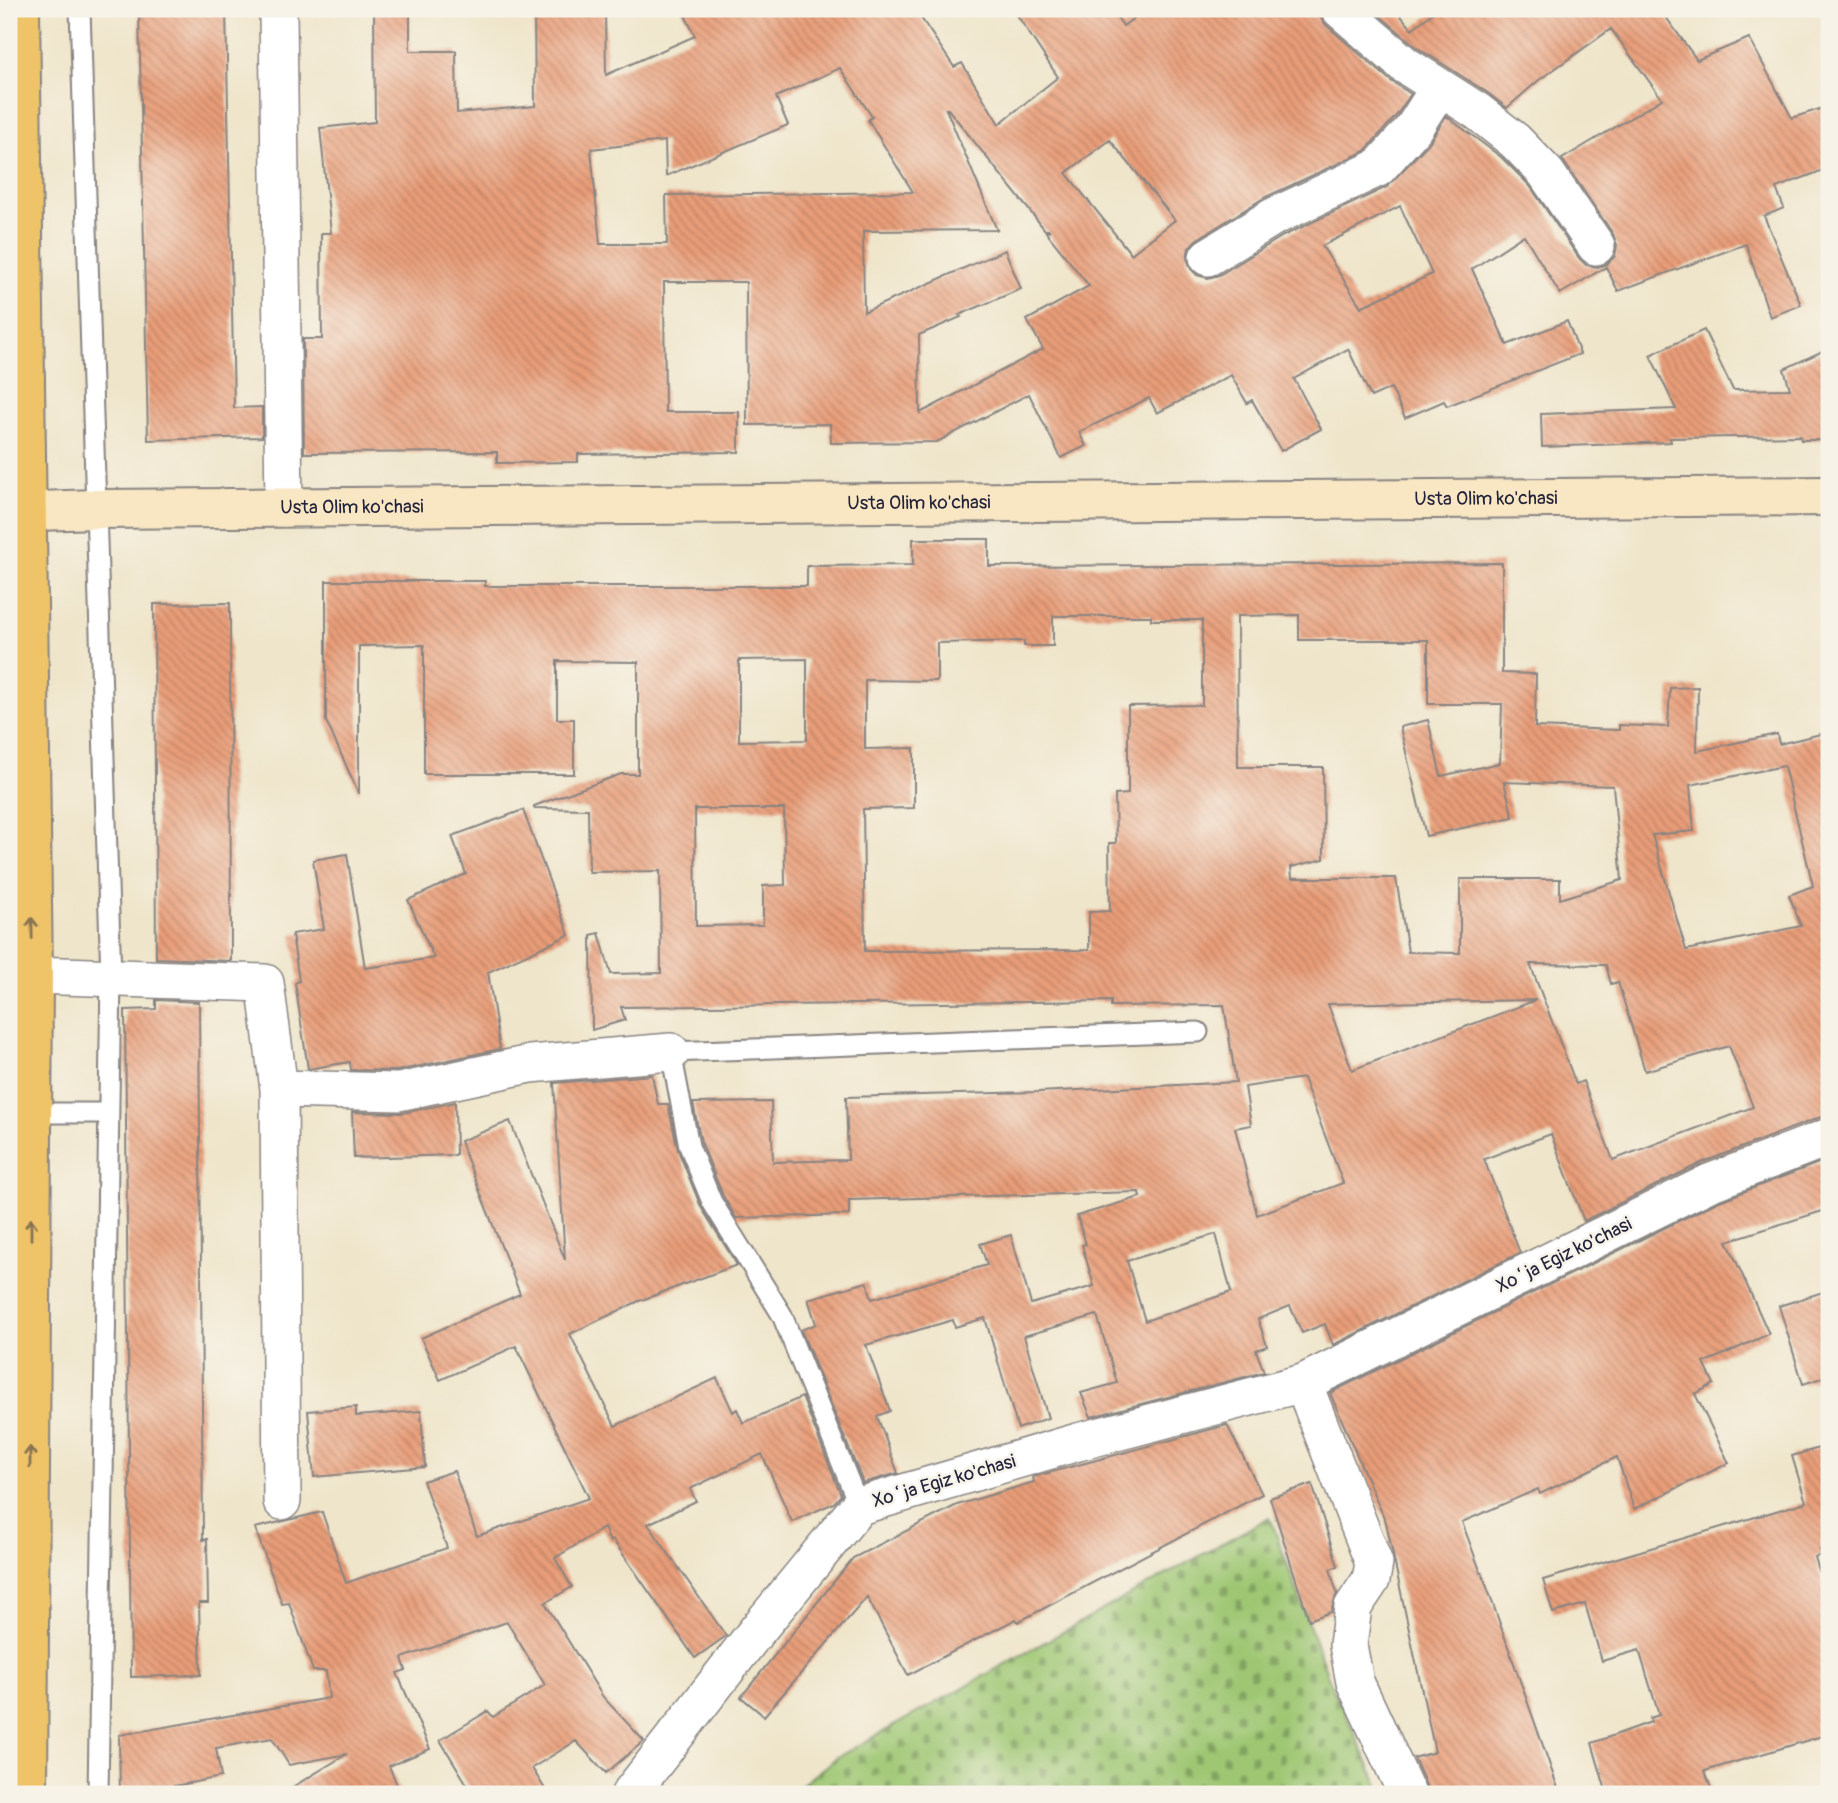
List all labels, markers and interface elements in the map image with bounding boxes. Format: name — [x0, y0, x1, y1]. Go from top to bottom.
street label: Usta Olim ko'chasi — [1414, 486, 1558, 511]
street label: Usta Olim ko'chasi — [847, 490, 991, 515]
street label: Usta Olim ko'chasi — [280, 495, 424, 520]
one-way arrow — [25, 917, 39, 940]
street label: Xoʻja Egiz ko'chasi — [1492, 1212, 1636, 1298]
one-way arrow — [24, 1218, 38, 1241]
one-way arrow — [23, 1445, 37, 1468]
street label: Xoʻja Egiz ko'chasi — [870, 1449, 1018, 1513]

